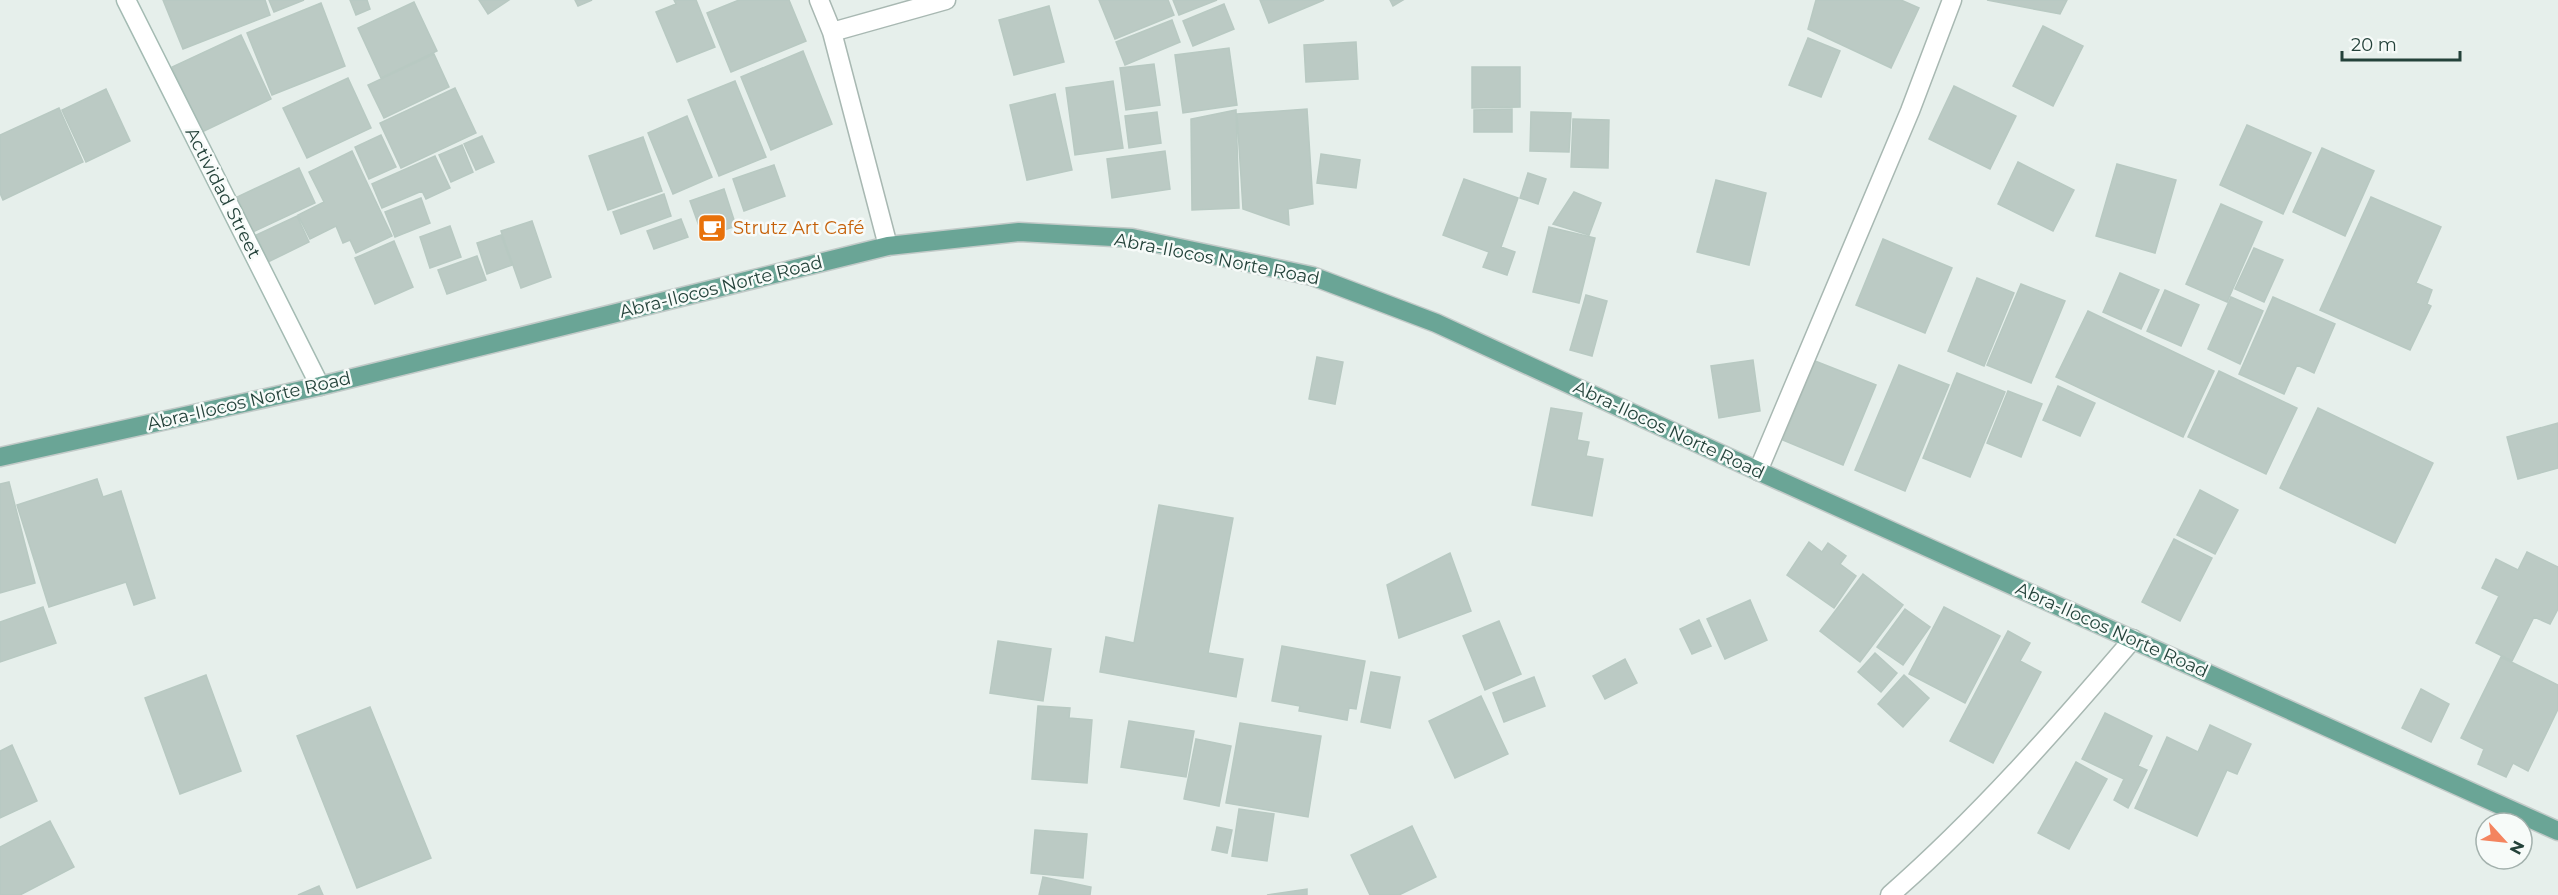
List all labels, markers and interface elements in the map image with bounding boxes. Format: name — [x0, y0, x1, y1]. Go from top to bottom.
scale bar — [2342, 24, 2460, 62]
text: 20 m — [2351, 34, 2397, 56]
street label: Actividad Street — [181, 124, 265, 262]
cafe icon: Strutz Art Café — [696, 212, 728, 244]
place label: Strutz Art Café — [733, 217, 865, 239]
street label: Abra-Ilocos Norte Road — [1113, 228, 1321, 290]
street label: Abra-Ilocos Norte Road — [617, 251, 825, 323]
street label: Abra-Ilocos Norte Road — [145, 367, 353, 435]
street label: Abra-Ilocos Norte Road — [1570, 376, 1768, 484]
street label: Abra-Ilocos Norte Road — [2012, 578, 2212, 682]
north arrow — [2474, 811, 2534, 871]
text: N — [2506, 838, 2528, 858]

